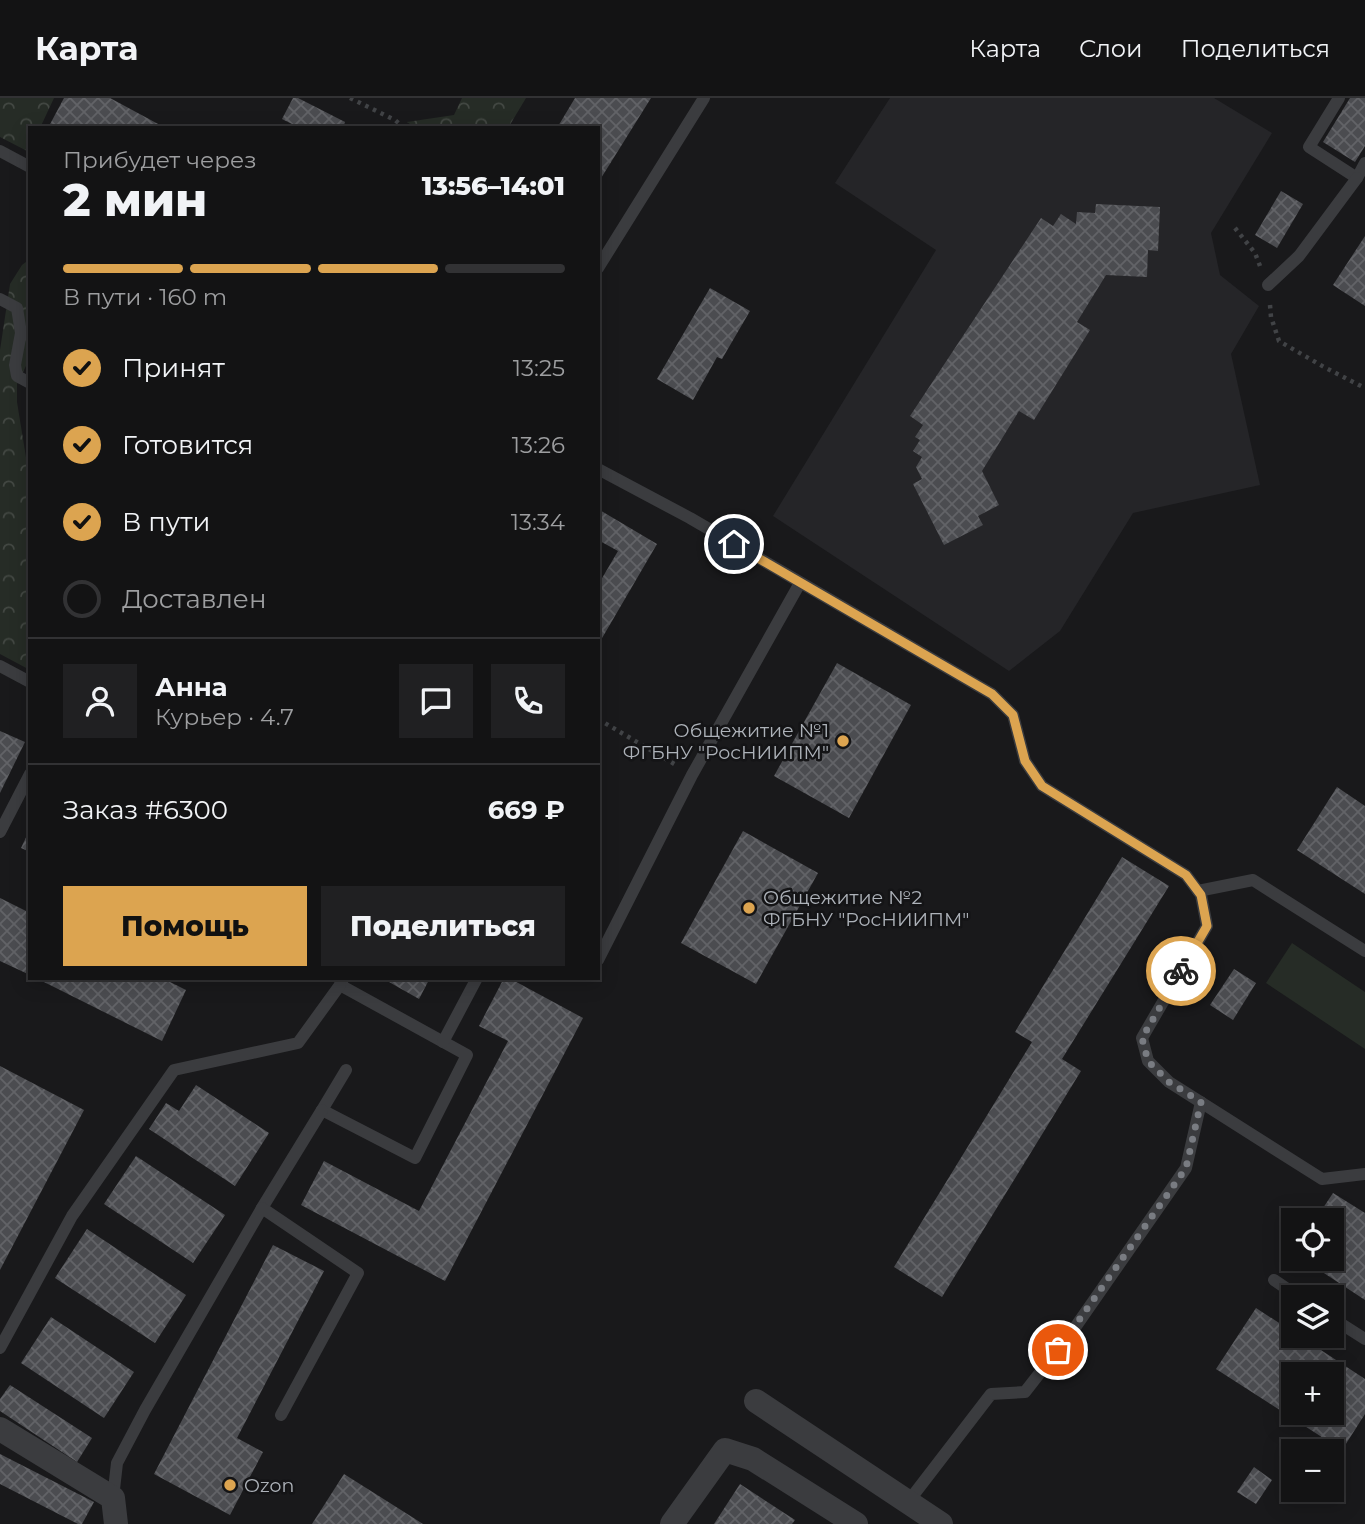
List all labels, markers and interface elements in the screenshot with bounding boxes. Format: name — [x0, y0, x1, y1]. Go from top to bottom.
text: Карта — [35, 28, 138, 68]
text: Карта — [969, 34, 1041, 63]
text: Слои — [1079, 34, 1143, 63]
text: Поделиться — [1181, 34, 1330, 63]
text: Прибудет через — [63, 146, 257, 174]
text: 13:56–14:01 — [422, 170, 565, 202]
text: 2 мин — [63, 171, 207, 228]
text: В пути · 160 m — [63, 283, 227, 311]
icon: check — [63, 349, 101, 387]
text: Принят — [122, 352, 225, 384]
text: 13:25 — [513, 354, 565, 382]
icon: check — [63, 426, 101, 464]
text: Готовится — [122, 429, 253, 461]
text: 13:26 — [512, 431, 565, 459]
icon: check — [63, 503, 101, 541]
text: В пути — [122, 506, 211, 538]
text: 13:34 — [511, 508, 565, 536]
pin — [704, 514, 764, 574]
icon: home — [715, 525, 753, 563]
text: Доставлен — [122, 583, 267, 615]
button: person — [63, 664, 137, 738]
button: chat — [399, 664, 473, 738]
button: phone — [491, 664, 565, 738]
text: Анна — [155, 671, 228, 703]
text: Курьер · 4.7 — [155, 703, 294, 731]
place label: Общежитие №1 ФГБНУ "РосНИИПМ" — [623, 719, 829, 764]
marker: Общежитие №1 ФГБНУ "РосНИИПМ" — [835, 733, 851, 749]
text: Заказ #6300 — [63, 794, 228, 826]
text: 669 ₽ — [488, 794, 565, 826]
button: Помощь — [63, 886, 307, 966]
button: Поделиться — [321, 886, 565, 966]
place label: Общежитие №2 ФГБНУ "РосНИИПМ" — [763, 886, 969, 931]
marker: Общежитие №2 ФГБНУ "РосНИИПМ" — [741, 900, 757, 916]
courier — [1146, 936, 1216, 1006]
icon: bike — [1162, 952, 1200, 990]
map controls — [1281, 1208, 1344, 1502]
button: locate — [1281, 1208, 1344, 1271]
button: layers — [1281, 1285, 1344, 1348]
pin — [1028, 1320, 1088, 1380]
icon: bag — [1039, 1331, 1077, 1369]
button: + — [1281, 1362, 1344, 1425]
button: − — [1281, 1439, 1344, 1502]
place label: Ozon — [244, 1474, 294, 1497]
marker: Ozon — [222, 1477, 238, 1493]

